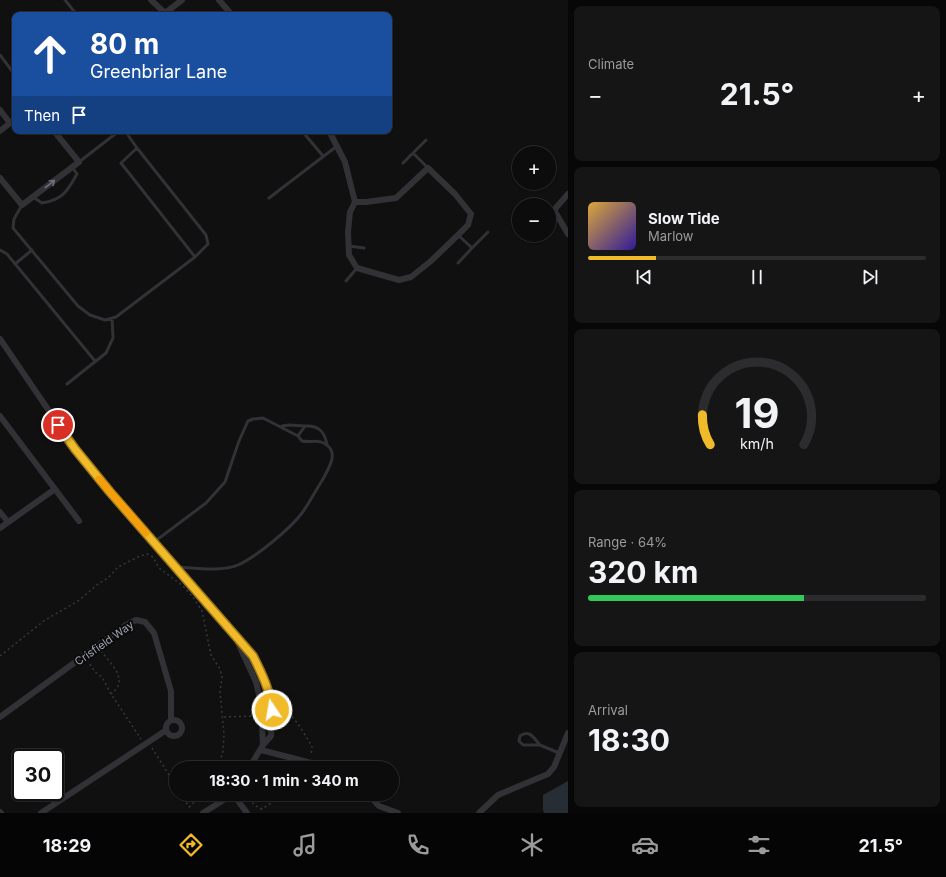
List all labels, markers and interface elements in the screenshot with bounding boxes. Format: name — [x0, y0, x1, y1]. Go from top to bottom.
text: 80 m — [90, 27, 159, 61]
icon: ahead — [24, 28, 76, 80]
text: Climate — [588, 56, 634, 72]
text: Greenbriar Lane — [90, 61, 227, 82]
text: 21.5° — [720, 76, 794, 112]
text: − — [588, 82, 603, 108]
text: + — [911, 82, 926, 108]
icon: arrive — [68, 104, 90, 126]
text: Then — [24, 106, 60, 125]
map controls — [512, 146, 556, 242]
button: + — [512, 146, 556, 190]
one-way arrow — [45, 179, 56, 188]
button: − — [512, 198, 556, 242]
text: Slow Tide — [648, 209, 720, 228]
text: Marlow — [648, 228, 694, 244]
icon: previous — [633, 266, 655, 288]
icon: pause — [746, 266, 768, 288]
icon: next — [859, 266, 881, 288]
text: 19 — [735, 387, 779, 437]
pin — [41, 408, 75, 442]
icon: arrive — [47, 414, 69, 436]
text: km/h — [740, 434, 774, 451]
text: Range · 64% — [588, 534, 667, 550]
text: 320 km — [588, 554, 698, 590]
street label: Crisfield Way — [72, 617, 136, 669]
position arrow — [251, 689, 293, 731]
text: Arrival — [588, 702, 628, 718]
text: 18:30 — [588, 722, 670, 758]
speed limit sign: 30 — [12, 749, 64, 801]
text: 18:30 · 1 min · 340 m — [209, 771, 359, 790]
icon: directions — [177, 831, 205, 859]
icon: music — [291, 831, 319, 859]
icon: phone — [404, 831, 432, 859]
icon: climate — [518, 831, 546, 859]
icon: car — [631, 831, 659, 859]
icon: filters — [745, 831, 773, 859]
text: 18:29 — [43, 835, 91, 856]
text: 21.5° — [858, 835, 903, 856]

